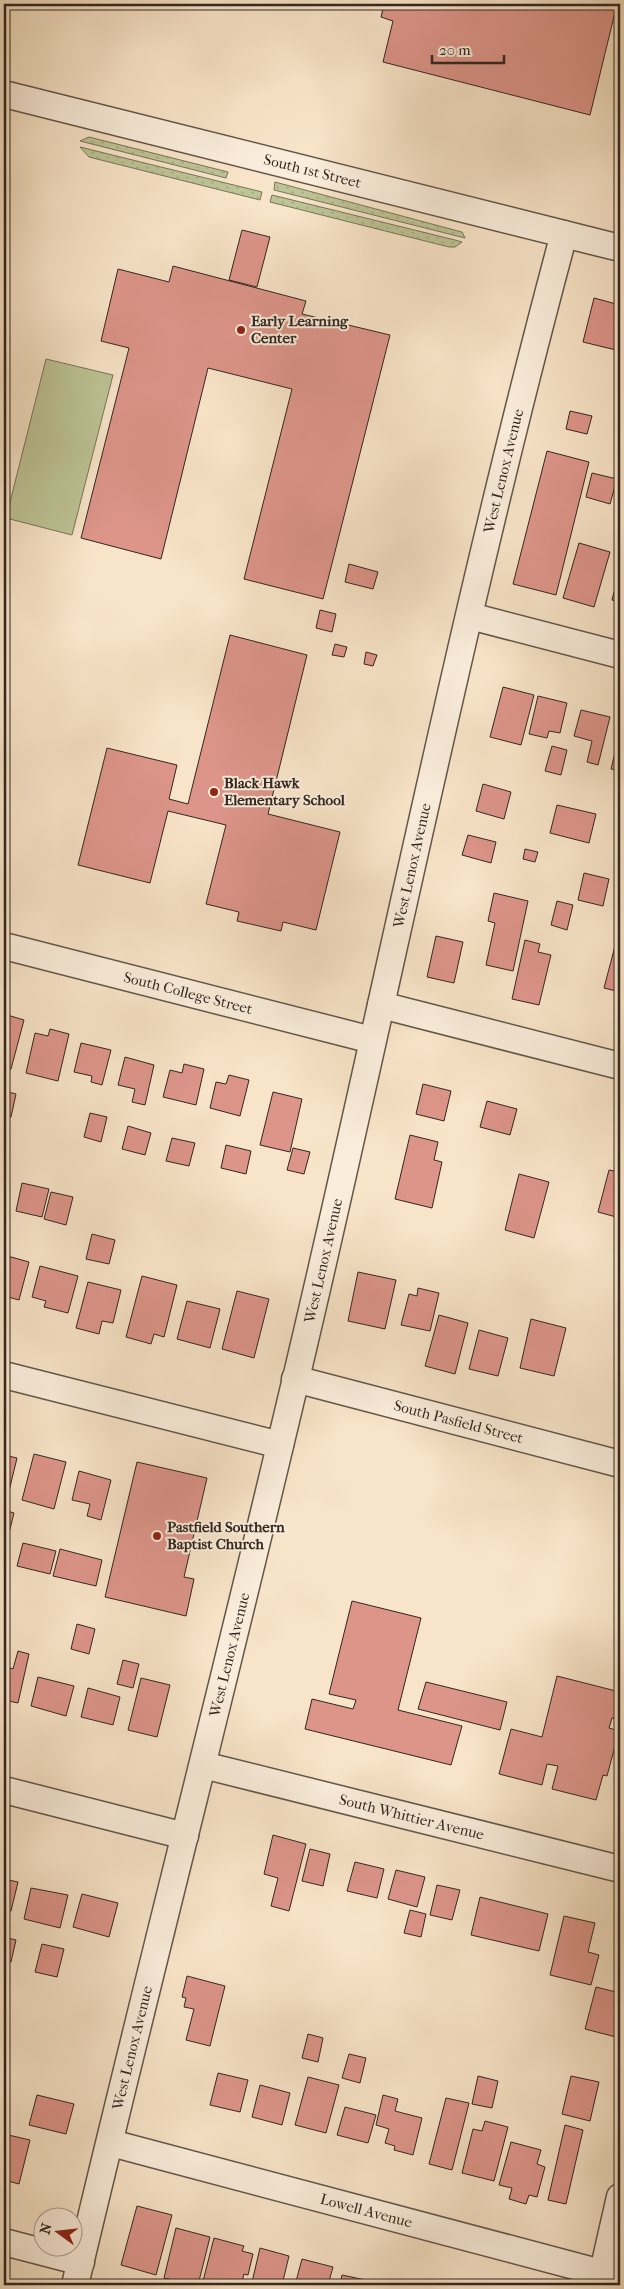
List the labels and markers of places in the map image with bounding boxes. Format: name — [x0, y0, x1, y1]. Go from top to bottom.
place label: Early Learning Center — [251, 312, 349, 347]
marker: Early Learning Center — [235, 324, 247, 336]
place label: Black Hawk Elementary School — [224, 774, 346, 809]
marker: Black Hawk Elementary School — [208, 786, 220, 798]
place label: Pastfield Southern Baptist Church — [167, 1518, 285, 1553]
marker: Pastfield Southern Baptist Church — [151, 1530, 163, 1542]

